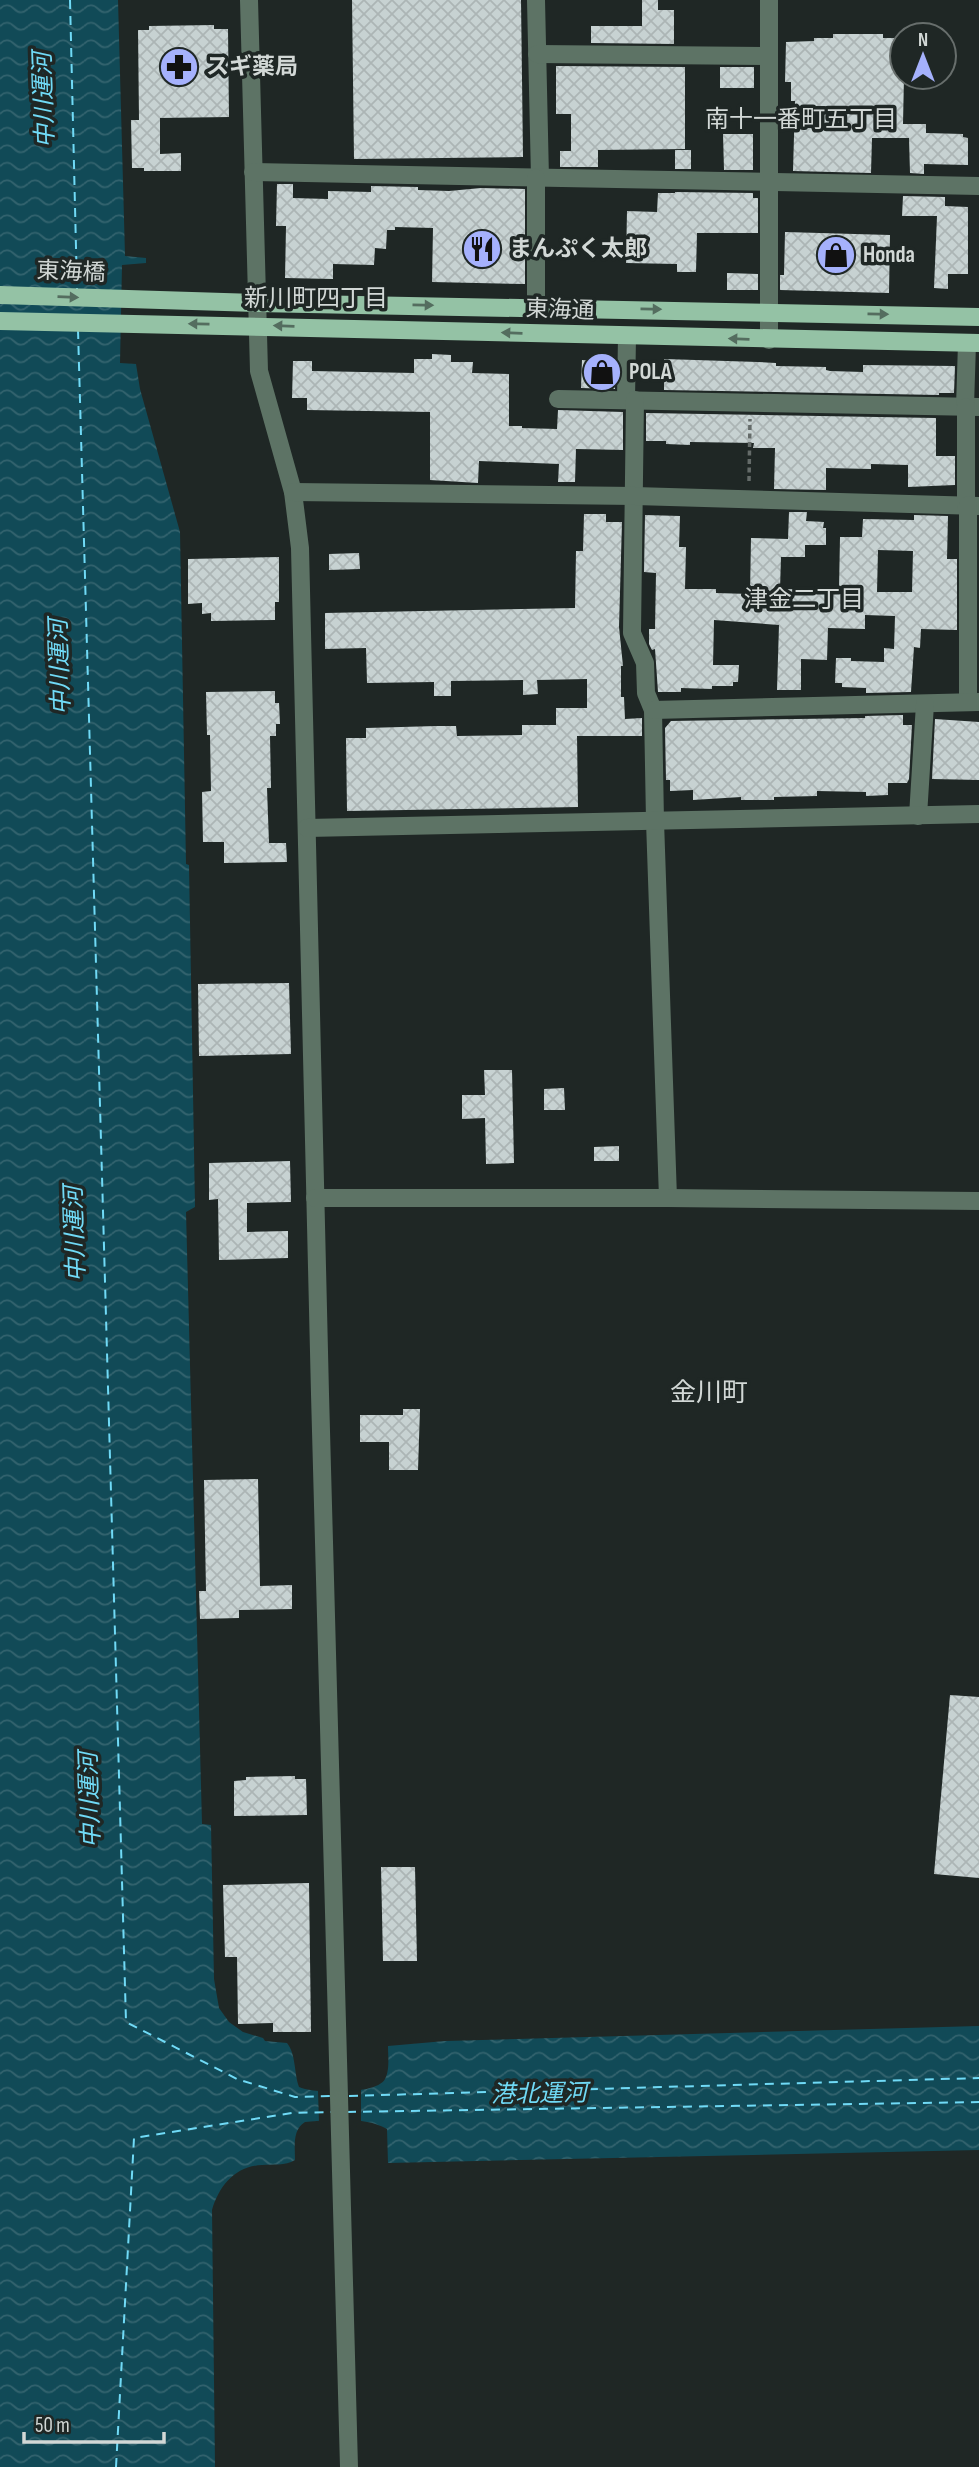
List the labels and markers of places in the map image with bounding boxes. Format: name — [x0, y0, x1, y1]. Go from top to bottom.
pharmacy icon: スギ薬局 — [158, 46, 200, 88]
place label: スギ薬局 — [206, 53, 298, 81]
restaurant icon: まんぷく太郎 — [461, 228, 503, 270]
shop icon: Honda — [815, 234, 857, 276]
place label: まんぷく太郎 — [509, 235, 647, 263]
place label: Honda — [863, 241, 915, 269]
shop icon: POLA — [581, 351, 623, 393]
place label: POLA — [629, 358, 673, 386]

